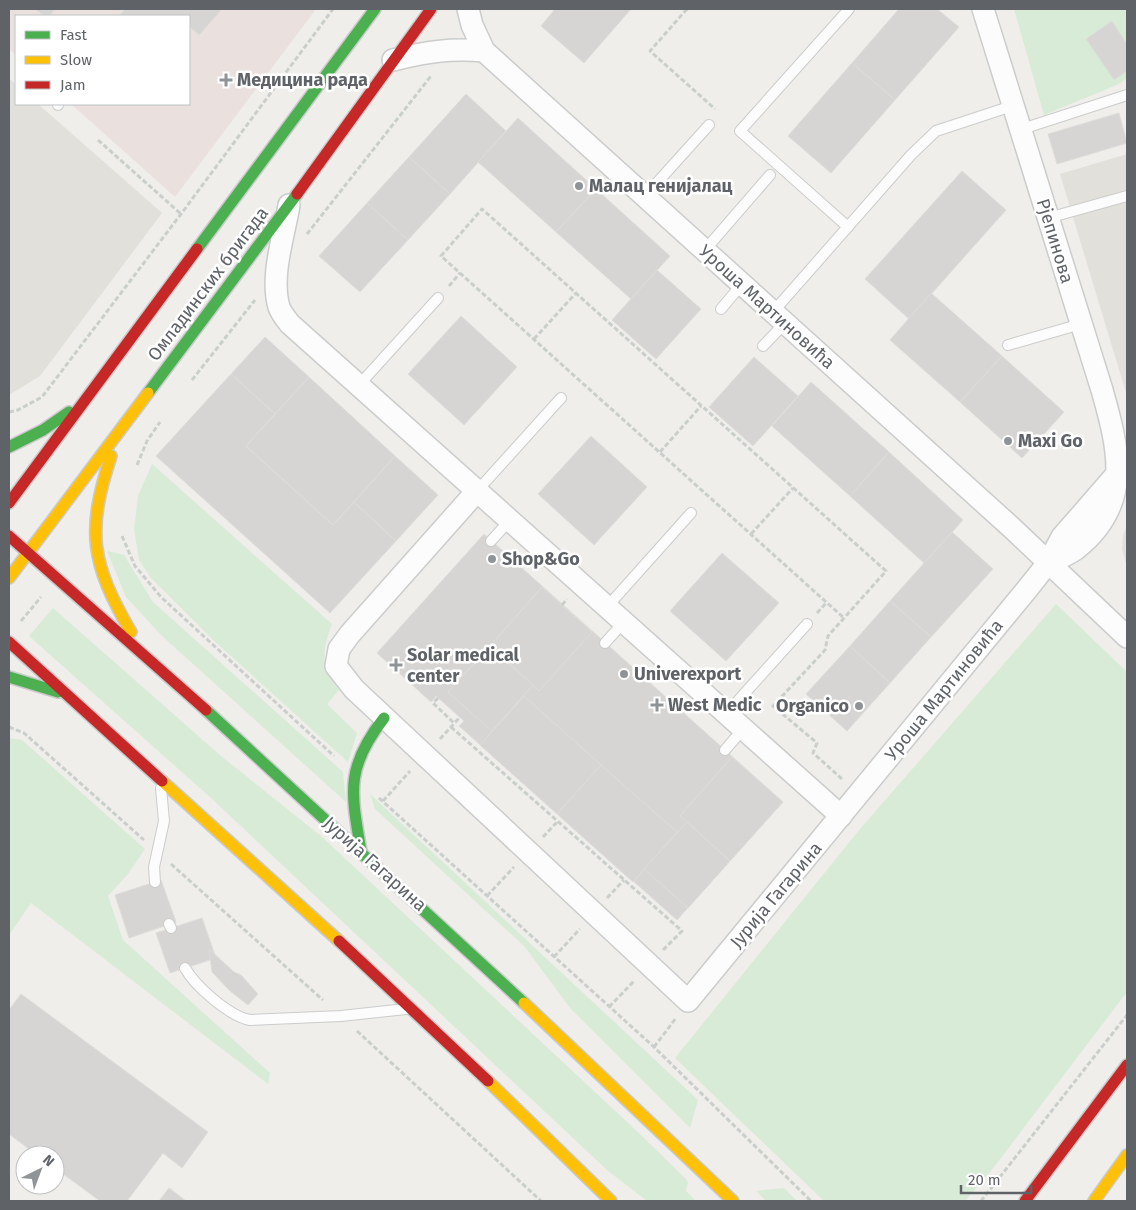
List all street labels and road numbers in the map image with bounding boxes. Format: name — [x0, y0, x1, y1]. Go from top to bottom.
street label: Рјепинова — [1032, 196, 1078, 286]
street label: Омладинских бригада — [143, 203, 273, 365]
street label: Уроша Мартиновића — [694, 240, 840, 374]
street label: Уроша Мартиновића — [880, 615, 1008, 765]
street label: Јурија Гагарина — [319, 812, 431, 916]
street label: Јурија Гагарина — [725, 838, 827, 952]

